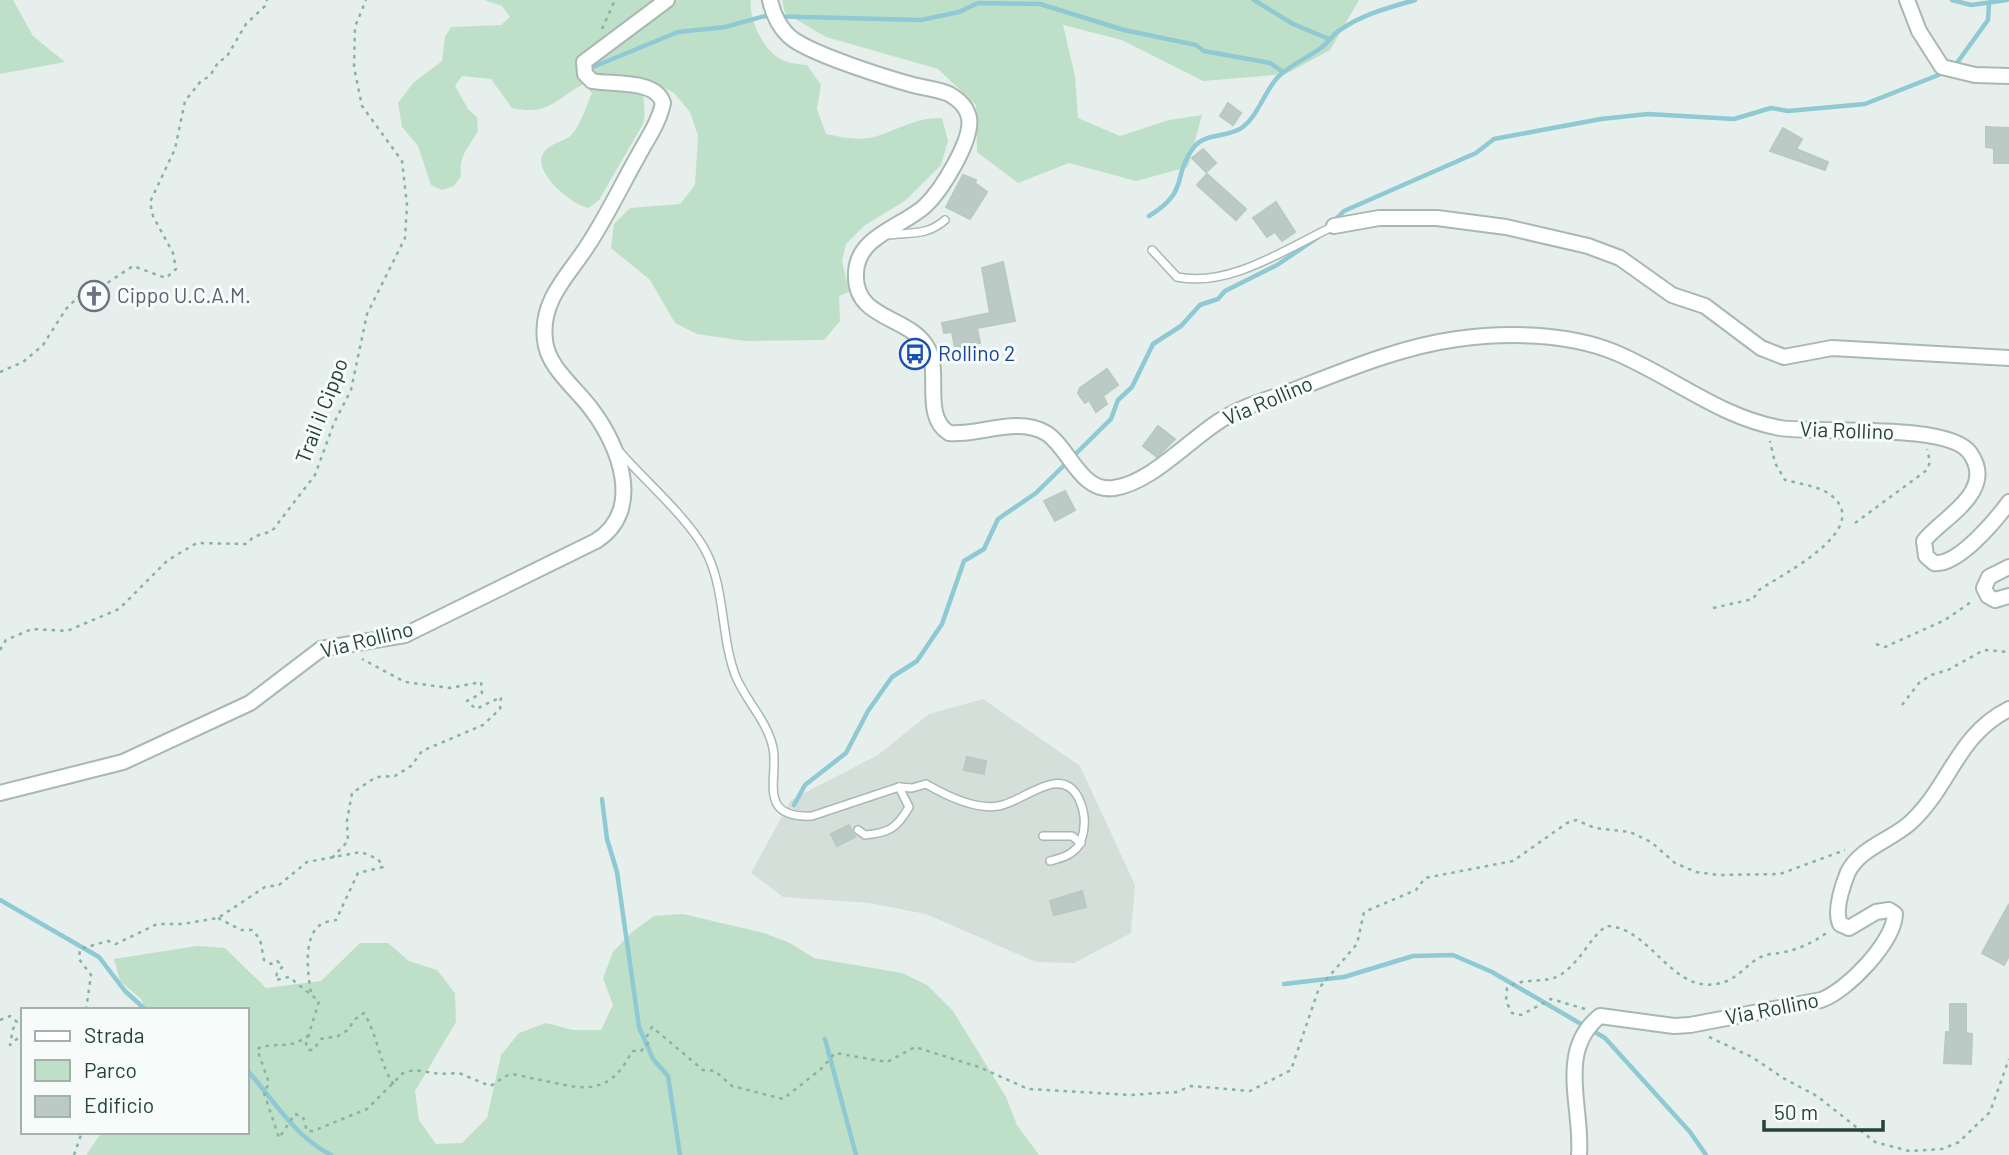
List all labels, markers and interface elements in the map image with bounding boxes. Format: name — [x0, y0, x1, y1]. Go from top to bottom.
church icon: Cippo U.C.A.M. — [77, 279, 111, 313]
place label: Cippo U.C.A.M. — [117, 282, 251, 307]
bus stop icon: Rollino 2 — [898, 337, 932, 371]
place label: Rollino 2 — [938, 340, 1015, 365]
street label: Trail il Cippo — [289, 354, 352, 467]
street label: Via Rollino — [1219, 370, 1316, 430]
street label: Via Rollino — [1799, 415, 1895, 444]
street label: Via Rollino — [318, 615, 416, 662]
street label: Via Rollino — [1723, 986, 1820, 1029]
legend — [21, 1008, 248, 1134]
text: Strada — [84, 1022, 144, 1047]
text: Parco — [84, 1057, 137, 1082]
scale bar — [1764, 1088, 1883, 1132]
text: Edificio — [84, 1092, 154, 1117]
text: 50 m — [1774, 1099, 1818, 1124]

